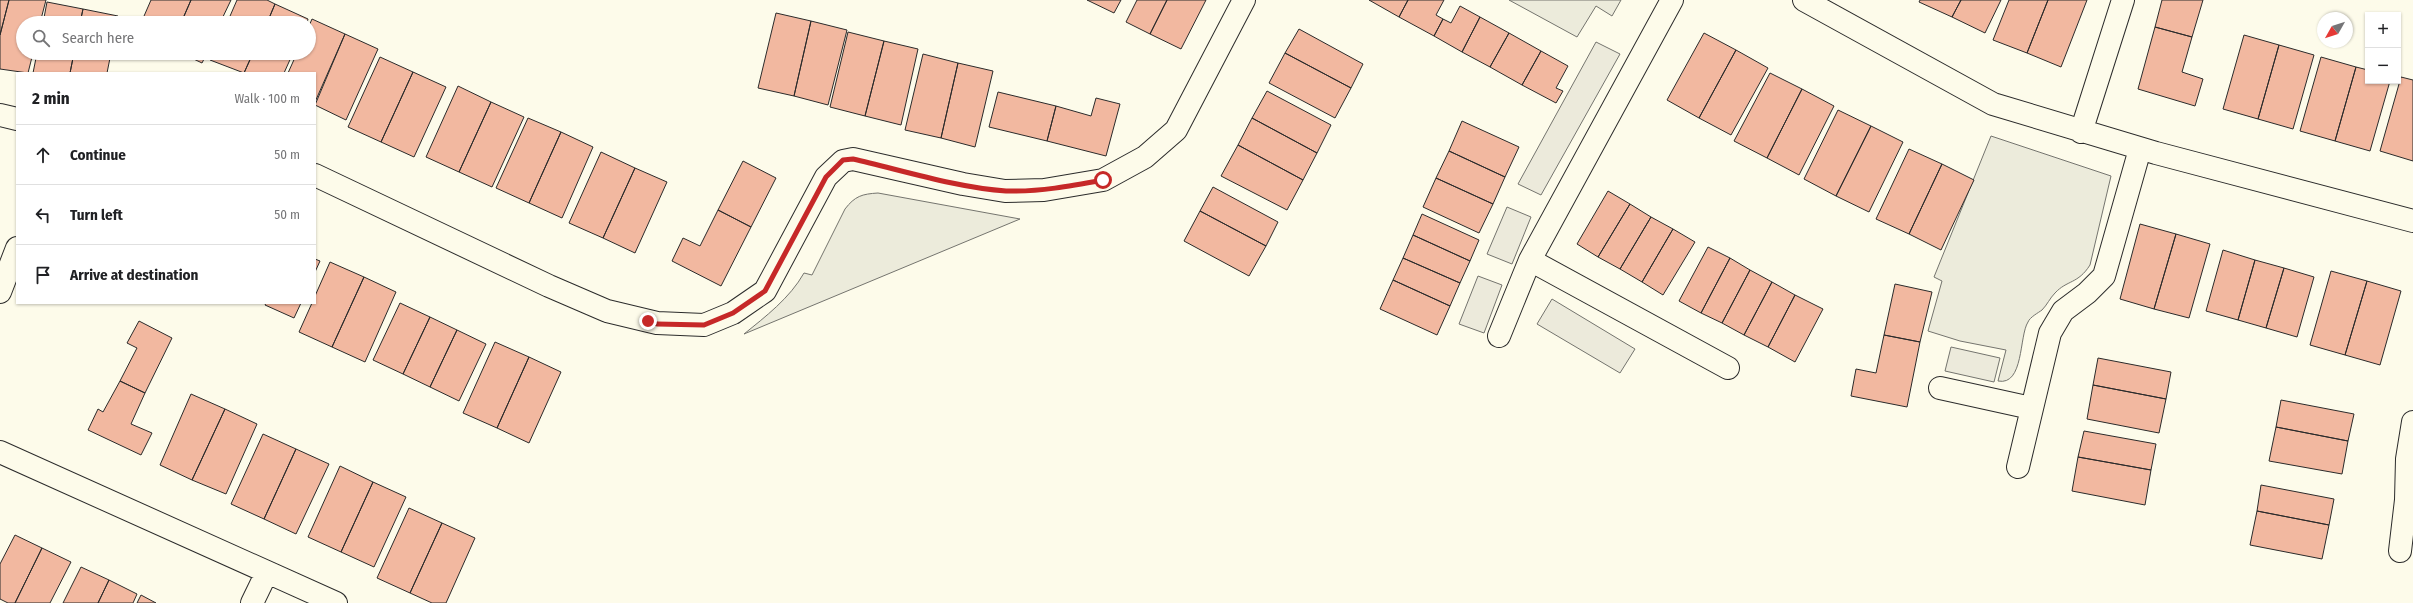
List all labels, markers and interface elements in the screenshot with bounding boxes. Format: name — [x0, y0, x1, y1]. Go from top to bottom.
north arrow — [2317, 12, 2353, 48]
map controls — [2365, 12, 2401, 84]
button: + — [2365, 12, 2401, 48]
search box — [16, 16, 316, 60]
icon: search — [30, 27, 52, 49]
text: Search here — [62, 29, 134, 47]
button: − — [2365, 48, 2401, 84]
text: 2 min — [32, 88, 70, 109]
text: Walk · 100 m — [234, 91, 300, 106]
icon: ahead — [32, 144, 54, 166]
text: Continue — [70, 146, 126, 164]
text: 50 m — [274, 147, 300, 162]
route start — [1094, 171, 1112, 189]
icon: left — [32, 204, 54, 226]
text: Turn left — [70, 206, 123, 224]
text: 50 m — [274, 207, 300, 222]
icon: arrive — [32, 264, 54, 286]
text: Arrive at destination — [70, 266, 198, 284]
route end — [639, 312, 657, 330]

